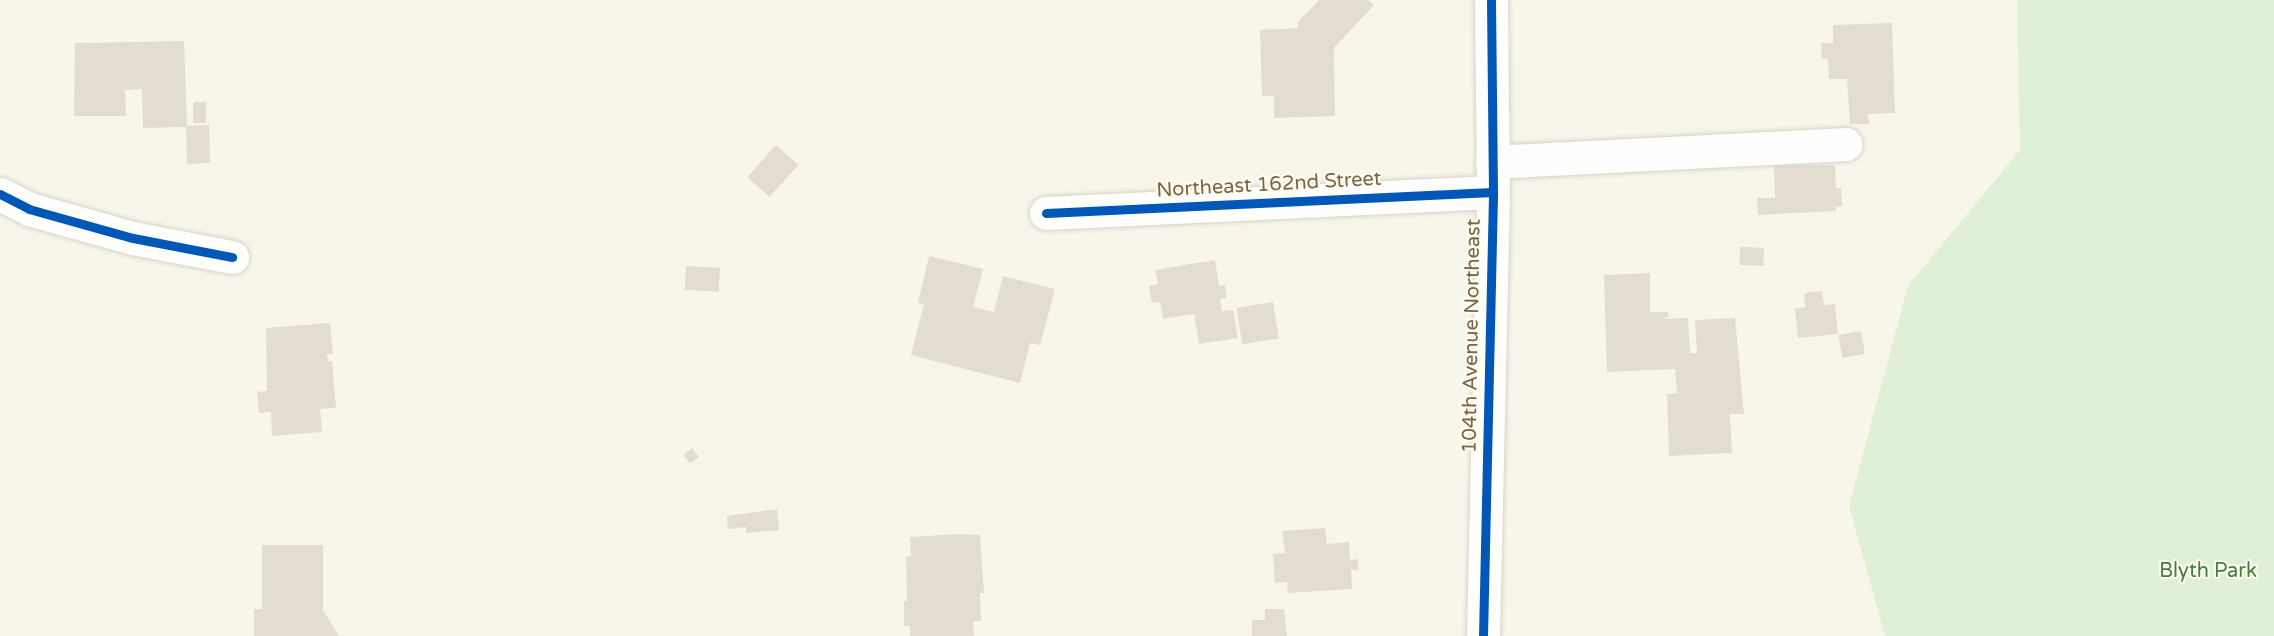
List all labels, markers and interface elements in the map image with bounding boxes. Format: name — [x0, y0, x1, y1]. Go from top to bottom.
street label: Northeast 162nd Street — [1156, 167, 1382, 203]
street label: 104th Avenue Northeast — [1458, 218, 1486, 454]
park label: Blyth Park — [2159, 559, 2257, 583]

